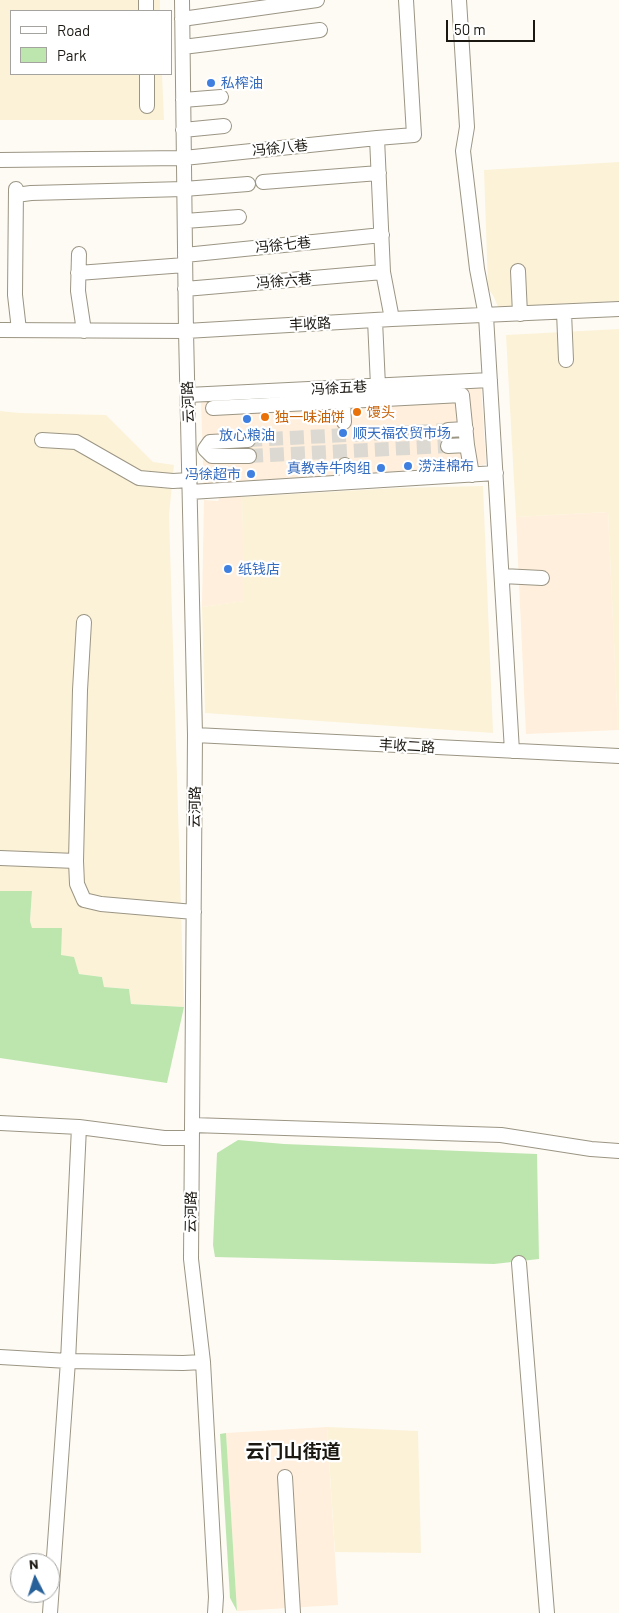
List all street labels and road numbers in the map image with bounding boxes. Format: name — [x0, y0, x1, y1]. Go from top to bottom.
street label: 冯徐八巷 — [251, 137, 309, 159]
street label: 冯徐七巷 — [254, 234, 312, 256]
street label: 冯徐六巷 — [255, 270, 313, 292]
street label: 丰收路 — [289, 315, 331, 333]
street label: 冯徐五巷 — [311, 378, 367, 398]
street label: 云河路 — [179, 381, 197, 423]
street label: 丰收二路 — [379, 736, 435, 756]
street label: 云河路 — [186, 786, 204, 828]
street label: 云河路 — [182, 1191, 200, 1233]

